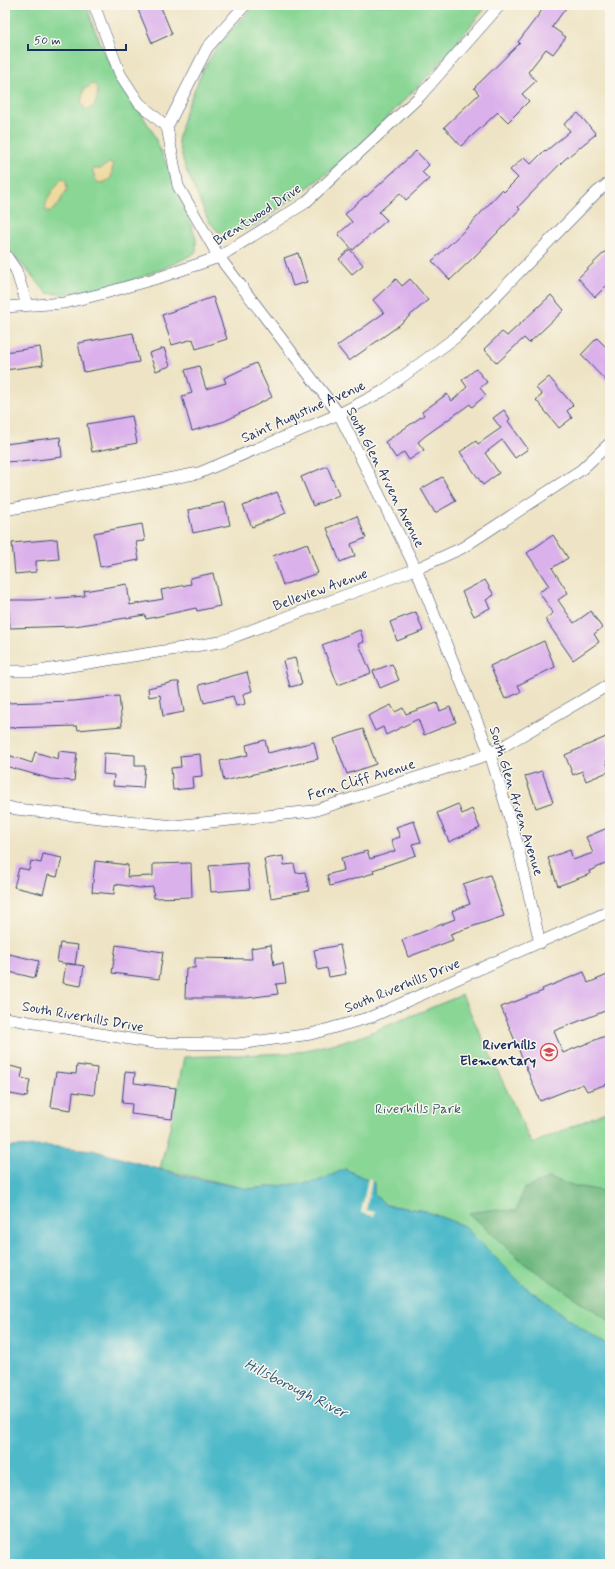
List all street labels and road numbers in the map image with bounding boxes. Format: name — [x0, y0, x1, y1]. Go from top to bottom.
street label: Brentwood Drive — [210, 180, 305, 250]
street label: Saint Augustine Avenue — [238, 376, 369, 447]
street label: South Glen Arven Avenue — [342, 404, 428, 551]
street label: Belleview Avenue — [271, 565, 370, 615]
street label: South Glen Arven Avenue — [485, 724, 547, 878]
street label: Fern Cliff Avenue — [305, 755, 417, 805]
street label: South Riverhills Drive — [342, 955, 463, 1017]
street label: South Riverhills Drive — [21, 997, 145, 1037]

